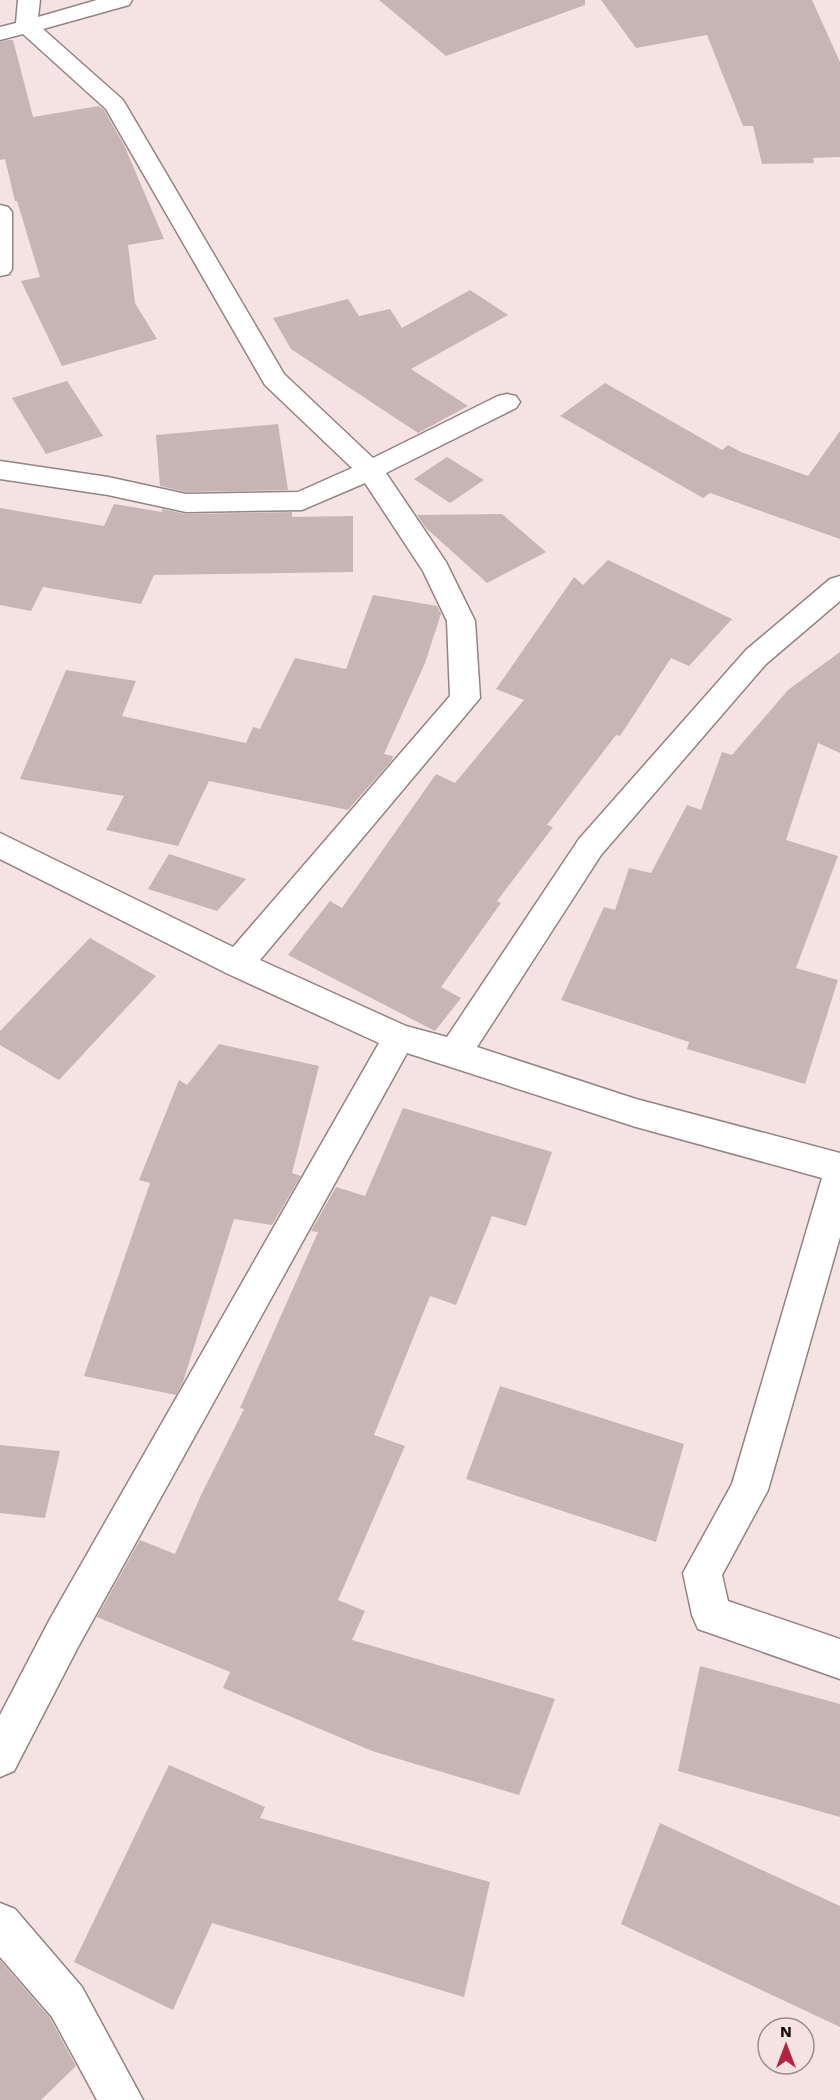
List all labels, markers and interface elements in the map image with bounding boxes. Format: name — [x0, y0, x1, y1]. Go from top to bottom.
north arrow — [756, 2016, 816, 2076]
text: N — [780, 2022, 792, 2041]

